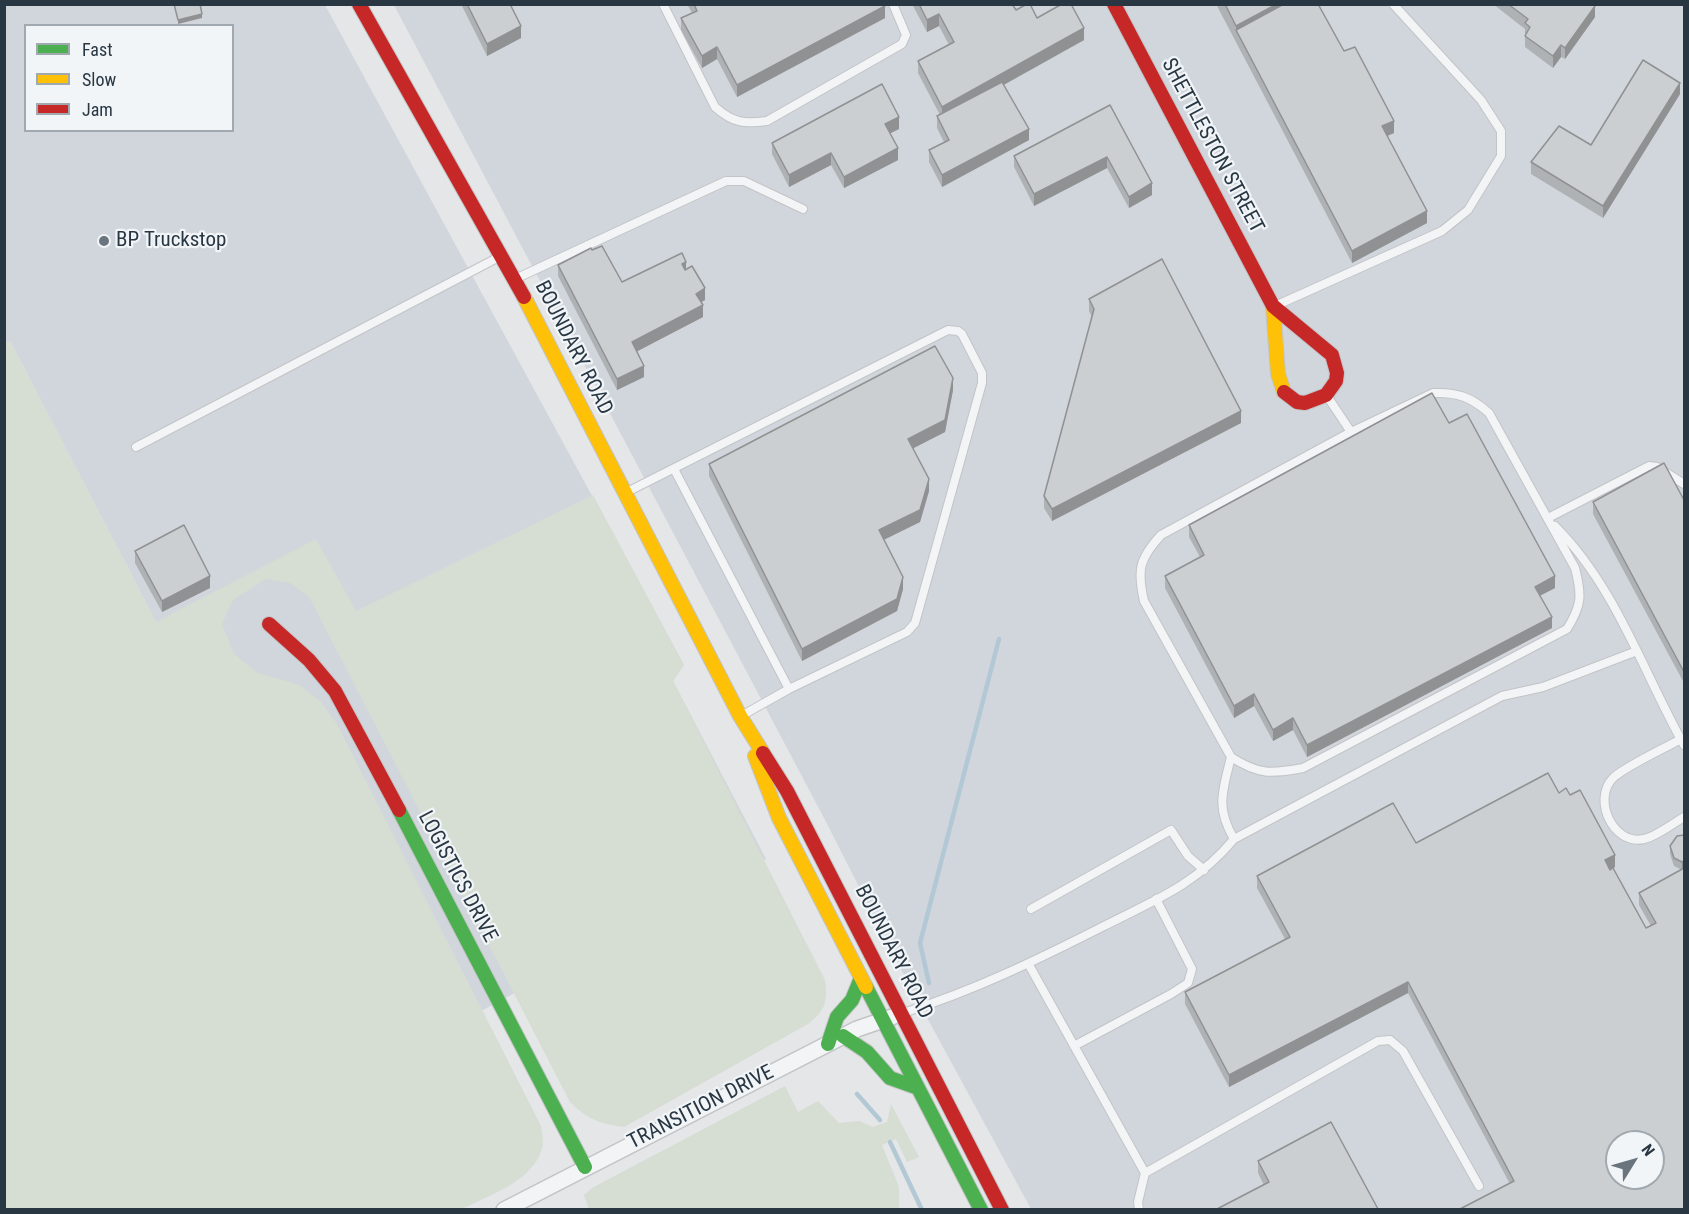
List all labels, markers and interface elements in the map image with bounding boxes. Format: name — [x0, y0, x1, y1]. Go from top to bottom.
legend — [24, 24, 234, 132]
text: Fast — [82, 39, 113, 60]
street label: SHETTLESTON STREET — [1155, 54, 1269, 238]
text: Slow — [82, 69, 116, 90]
text: Jam — [82, 99, 113, 120]
place label: BP Truckstop — [116, 228, 226, 254]
marker: BP Truckstop — [97, 234, 111, 248]
street label: BOUNDARY ROAD — [528, 277, 618, 419]
street label: LOGISTICS DRIVE — [412, 807, 502, 947]
street label: BOUNDARY ROAD — [848, 881, 938, 1023]
street label: TRANSITION DRIVE — [624, 1060, 778, 1156]
north arrow — [1605, 1130, 1665, 1190]
text: N — [1638, 1140, 1659, 1160]

